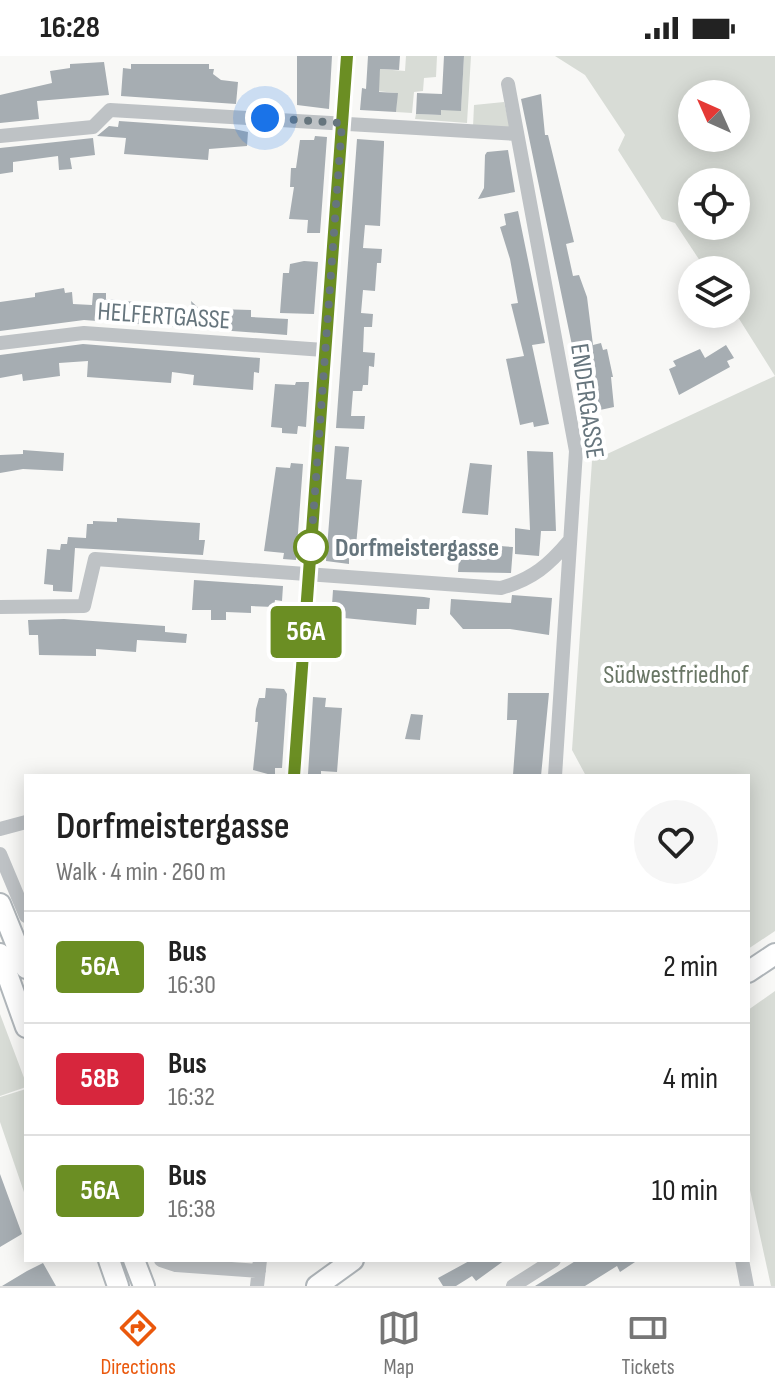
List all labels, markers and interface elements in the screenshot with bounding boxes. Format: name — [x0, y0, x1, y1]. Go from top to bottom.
text: 16:28 — [40, 10, 100, 46]
north arrow — [678, 80, 750, 152]
map controls — [678, 80, 750, 328]
your location — [245, 98, 285, 138]
button: locate — [678, 168, 750, 240]
button: layers — [678, 256, 750, 328]
street label: HELFERTGASSE — [96, 296, 231, 337]
street label: ENDERGASSE — [563, 342, 610, 461]
marker: Dorfmeistergasse — [294, 530, 328, 564]
place label: Dorfmeistergasse — [335, 533, 499, 564]
line badge: 56A — [260, 606, 352, 658]
text: 56A — [287, 615, 325, 648]
park label: Südwestfriedhof — [603, 660, 749, 691]
button: heart — [634, 800, 718, 884]
text: Dorfmeistergasse — [56, 804, 290, 849]
text: Walk · 4 min · 260 m — [56, 857, 226, 888]
text: Bus — [168, 934, 207, 970]
text: 2 min — [663, 949, 718, 985]
text: 56A — [81, 950, 119, 983]
text: 16:30 — [168, 970, 216, 1001]
text: Bus — [168, 1046, 207, 1082]
text: 4 min — [663, 1061, 718, 1097]
text: 58B — [81, 1062, 119, 1095]
text: 16:32 — [168, 1082, 215, 1113]
text: Bus — [168, 1158, 207, 1194]
text: 10 min — [652, 1173, 718, 1209]
text: 56A — [81, 1174, 119, 1207]
text: 16:38 — [168, 1194, 216, 1225]
tab: Directions — [100, 1306, 176, 1381]
tab: Map — [377, 1306, 421, 1381]
tab: Tickets — [622, 1306, 675, 1381]

